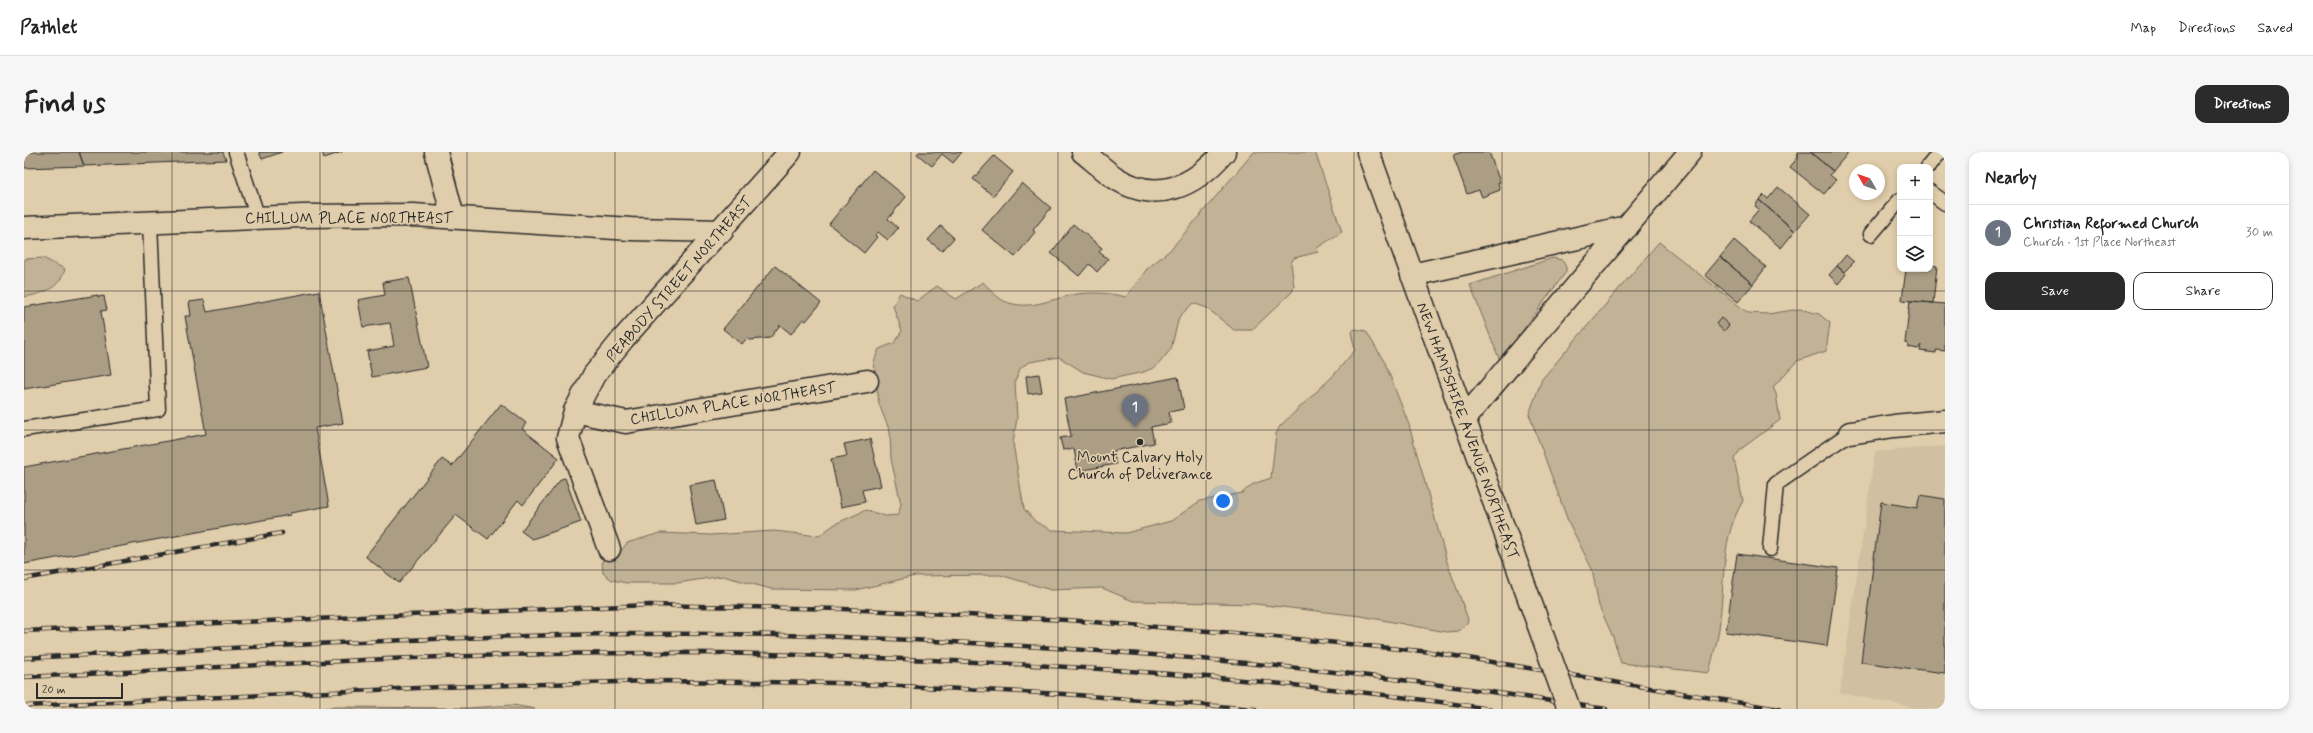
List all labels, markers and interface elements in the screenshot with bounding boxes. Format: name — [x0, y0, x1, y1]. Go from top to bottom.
text: Pathlet — [20, 15, 77, 40]
text: Map — [2130, 19, 2156, 37]
text: Directions — [2178, 19, 2236, 37]
text: Saved — [2258, 19, 2293, 37]
button: Directions — [2195, 85, 2289, 123]
text: Find us — [24, 86, 105, 123]
north arrow — [1849, 164, 1885, 200]
map controls — [1897, 164, 1933, 272]
button: + — [1897, 164, 1933, 200]
text: Nearby — [1985, 167, 2037, 189]
street label: PEABODY STREET NORTHEAST — [602, 192, 758, 367]
button: − — [1897, 200, 1933, 236]
street label: CHILLUM PLACE NORTHEAST — [245, 209, 454, 229]
text: Christian Reformed Church — [2023, 214, 2199, 234]
text: 1 — [1995, 224, 2001, 241]
text: 30 m — [2246, 224, 2273, 241]
text: Church · 1st Place Northeast — [2023, 234, 2176, 251]
button: layers — [1897, 236, 1933, 272]
button: Save — [1985, 272, 2125, 310]
button: Share — [2133, 272, 2273, 310]
street label: NEW HAMPSHIRE AVENUE NORTHEAST — [1411, 300, 1523, 563]
street label: CHILLUM PLACE NORTHEAST — [629, 378, 838, 430]
pin: 1 — [1122, 394, 1148, 427]
marker: Mount Calvary Holy Church of Deliverance — [1135, 437, 1145, 447]
place label: Mount Calvary Holy Church of Deliverance — [1067, 448, 1213, 485]
your location — [1213, 491, 1233, 511]
scale bar — [36, 681, 123, 700]
text: 20 m — [42, 683, 65, 697]

